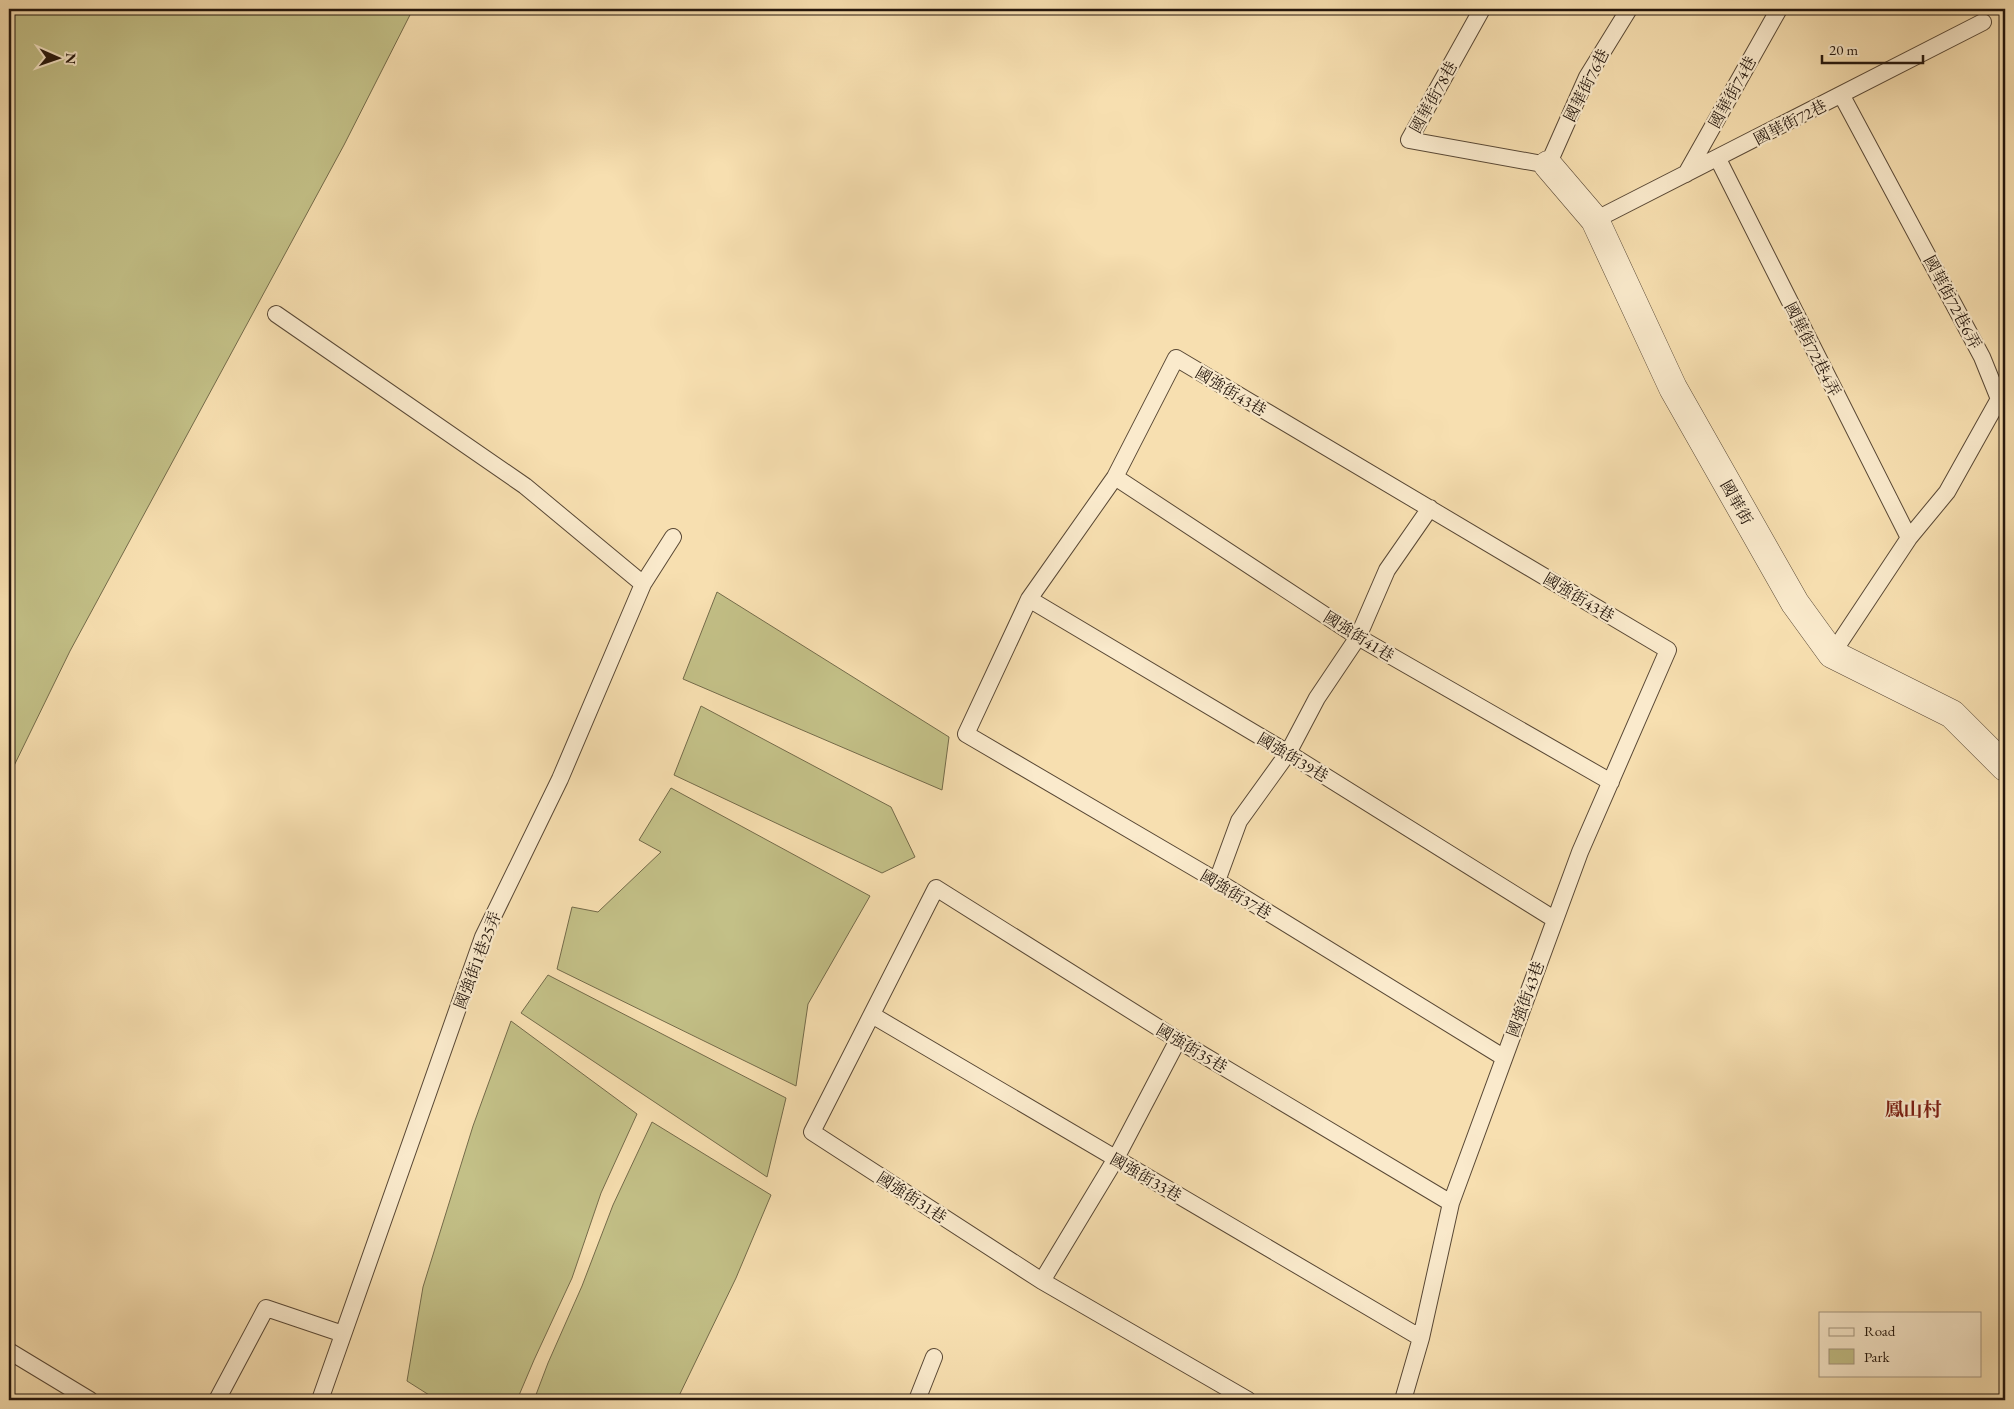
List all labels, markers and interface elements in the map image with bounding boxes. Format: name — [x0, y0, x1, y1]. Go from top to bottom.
north arrow — [32, 32, 82, 82]
scale bar — [1822, 32, 1923, 64]
text: 20 m — [1829, 40, 1858, 59]
street label: 國華街76巷 — [1559, 45, 1614, 125]
text: N — [62, 52, 80, 65]
street label: 國華街74巷 — [1704, 52, 1761, 132]
street label: 國華街78巷 — [1405, 57, 1462, 137]
street label: 國華街72巷 — [1750, 95, 1830, 150]
street label: 國華街72巷6弄 — [1919, 252, 1986, 353]
street label: 國華街72巷4弄 — [1780, 299, 1845, 400]
street label: 國強街43巷 — [1191, 362, 1270, 421]
street label: 國華街 — [1716, 476, 1757, 528]
street label: 國強街43巷 — [1539, 568, 1618, 627]
street label: 國強街41巷 — [1320, 606, 1398, 666]
street label: 國強街39巷 — [1253, 728, 1332, 787]
street label: 國強街37巷 — [1196, 865, 1275, 924]
street label: 國強街1巷25弄 — [449, 908, 506, 1012]
street label: 國強街43巷 — [1502, 958, 1549, 1040]
street label: 國強街35巷 — [1152, 1019, 1231, 1078]
district label: 鳳山村 — [1884, 1097, 1942, 1122]
street label: 國強街33巷 — [1106, 1148, 1185, 1206]
street label: 國強街31巷 — [873, 1167, 951, 1228]
legend — [1819, 1312, 1982, 1376]
text: Road — [1864, 1321, 1896, 1340]
text: Park — [1864, 1347, 1891, 1366]

